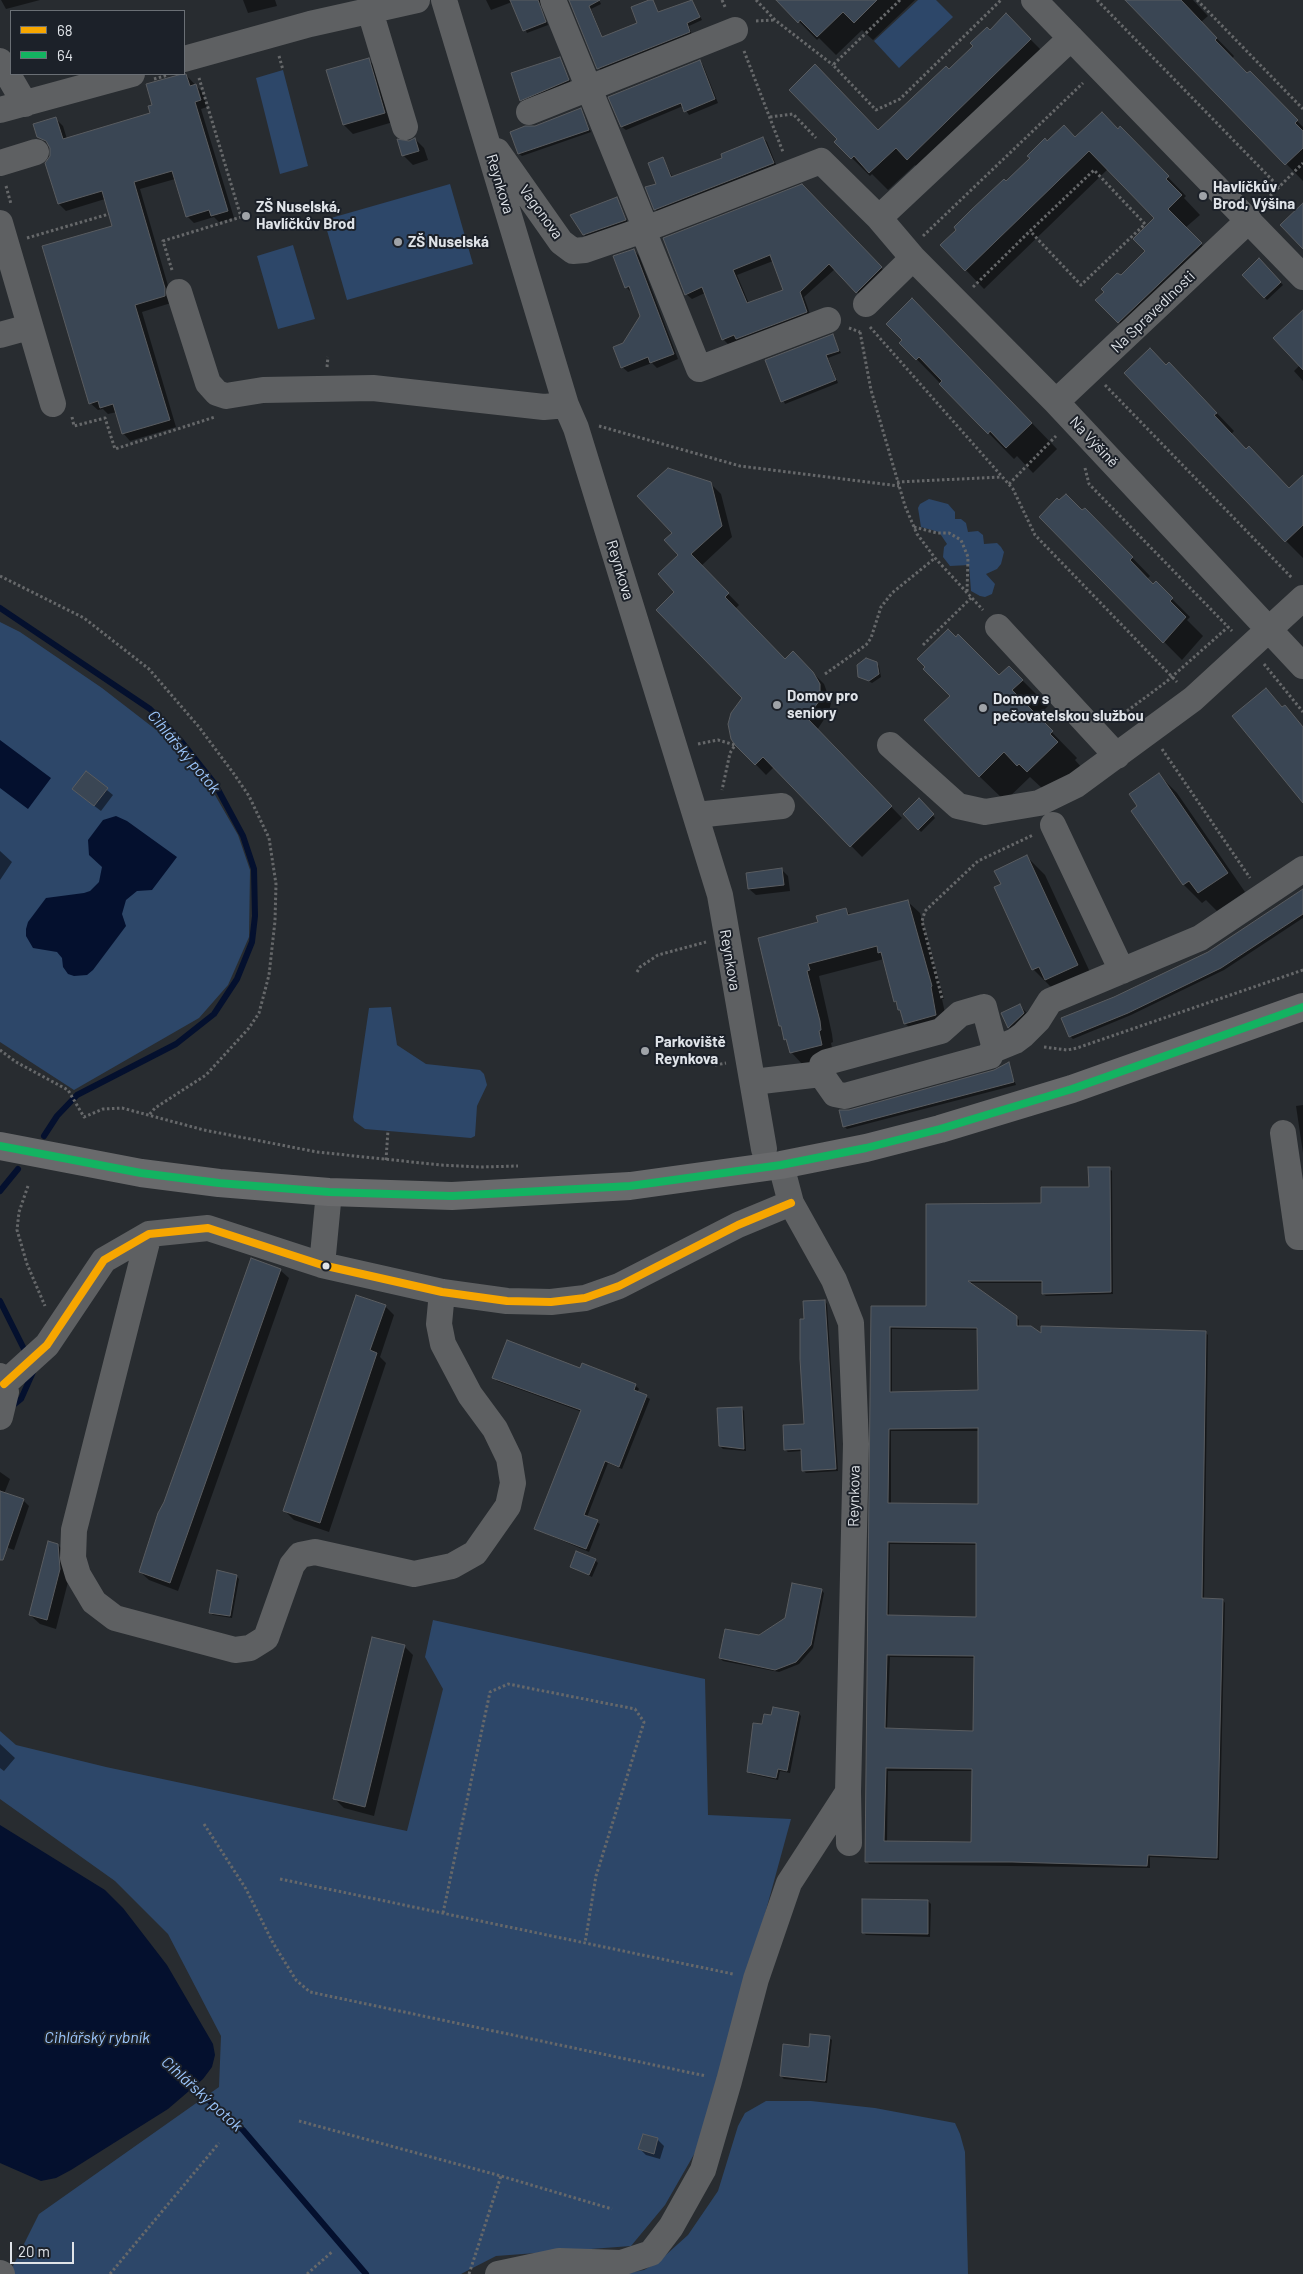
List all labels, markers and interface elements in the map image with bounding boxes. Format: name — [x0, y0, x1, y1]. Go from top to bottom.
legend — [10, 10, 185, 75]
text: 68 — [57, 21, 73, 39]
text: 64 — [57, 46, 73, 64]
street label: Reynkova — [482, 152, 518, 216]
place label: Havlíčkův Brod, Výšina — [1213, 178, 1295, 213]
street label: Vagonova — [515, 181, 567, 243]
marker: Havlíčkův Brod, Výšina — [1197, 190, 1209, 202]
place label: ZŠ Nuselská, Havlíčkův Brod — [256, 198, 355, 233]
marker: ZŠ Nuselská, Havlíčkův Brod — [240, 210, 252, 222]
place label: ZŠ Nuselská — [408, 233, 489, 251]
marker: ZŠ Nuselská — [392, 236, 404, 248]
street label: Na Spravedlnosti — [1107, 267, 1199, 357]
street label: Na Výšině — [1066, 413, 1122, 471]
street label: Reynkova — [602, 538, 638, 602]
place label: Domov pro seniory — [787, 687, 858, 722]
place label: Domov s pečovatelskou službou — [993, 690, 1144, 725]
marker: Domov pro seniory — [771, 699, 783, 711]
marker: Domov s pečovatelskou službou — [977, 702, 989, 714]
water label: Cihlářský potok — [144, 706, 224, 798]
street label: Reynkova — [716, 928, 744, 992]
place label: Parkoviště Reynkova — [655, 1033, 726, 1068]
marker: Parkoviště Reynkova — [639, 1045, 651, 1057]
unlabelled marker — [321, 1261, 331, 1271]
street label: Reynkova — [844, 1465, 864, 1527]
water label: Cihlářský rybník — [44, 2028, 150, 2048]
water label: Cihlářský potok — [157, 2052, 247, 2136]
scale bar — [12, 2232, 76, 2264]
text: 20 m — [18, 2242, 50, 2260]

